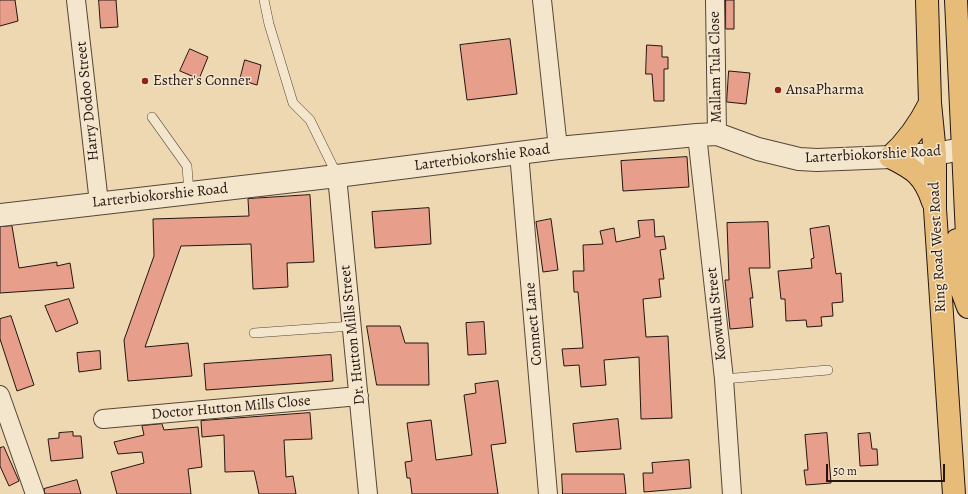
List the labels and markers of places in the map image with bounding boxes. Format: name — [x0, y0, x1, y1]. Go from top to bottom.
place label: Esther's Conner — [153, 72, 250, 90]
marker: Esther's Conner — [140, 76, 150, 86]
place label: AnsaPharma — [786, 81, 864, 99]
marker: AnsaPharma — [773, 85, 783, 95]

